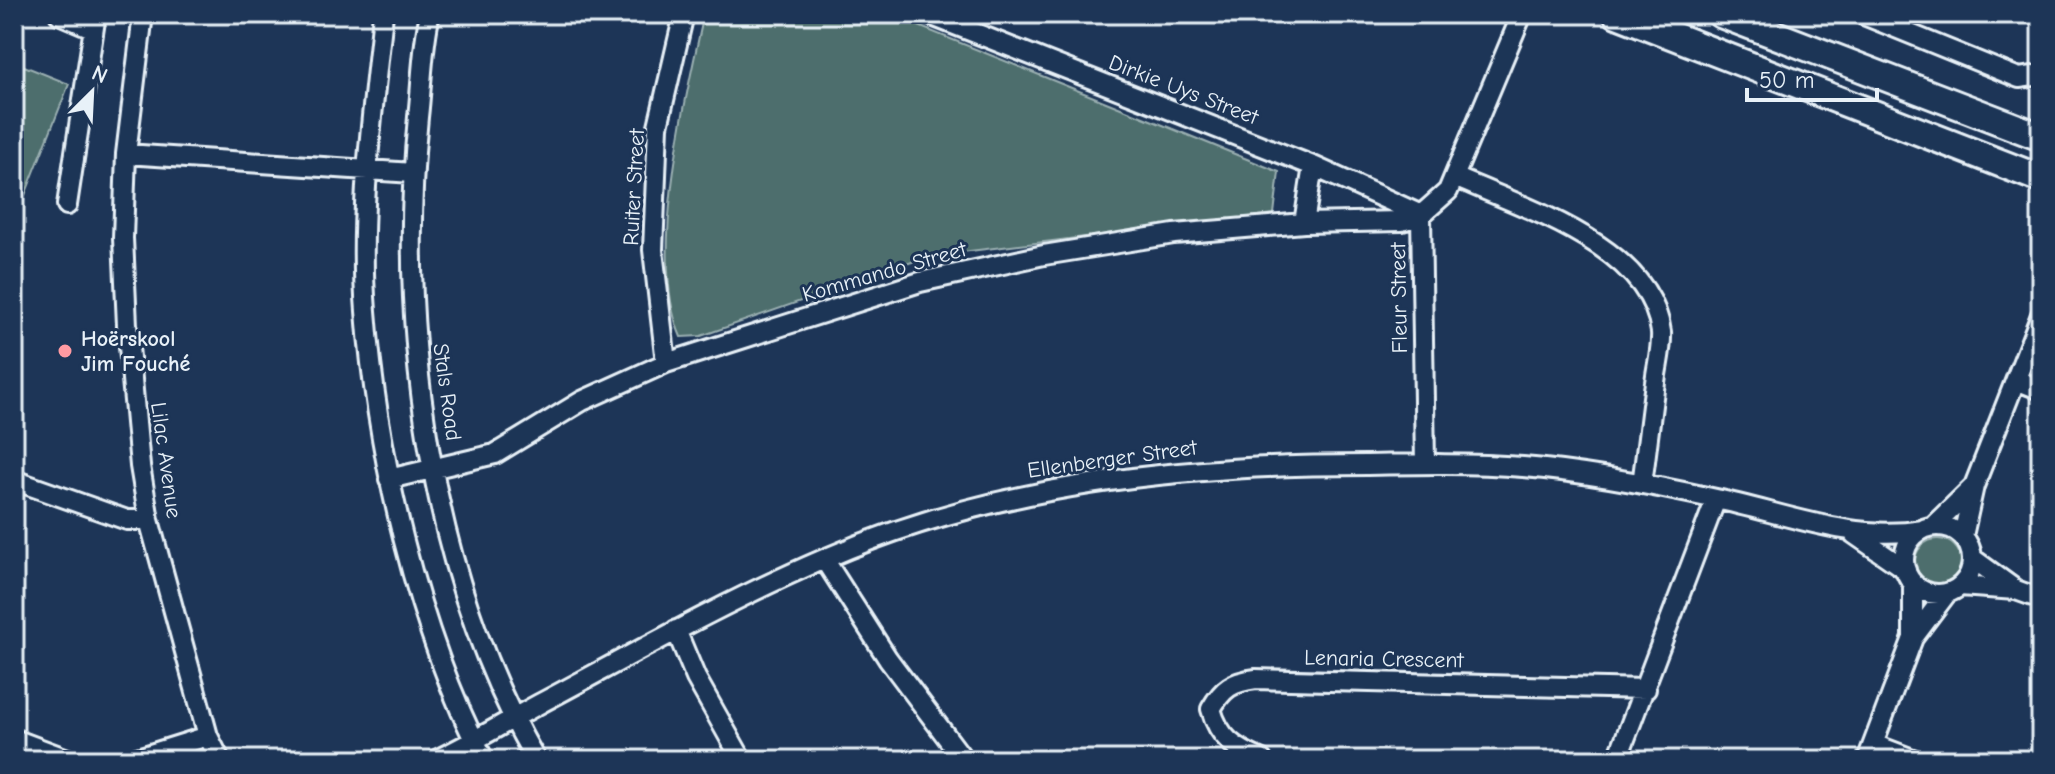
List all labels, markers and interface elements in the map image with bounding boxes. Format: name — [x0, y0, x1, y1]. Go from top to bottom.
street label: Dirkie Uys Street — [1105, 49, 1263, 131]
north arrow — [52, 52, 132, 132]
scale bar — [1747, 52, 1877, 102]
text: N — [88, 60, 112, 89]
text: 50 m — [1759, 66, 1815, 94]
street label: Ruiter Street — [618, 127, 650, 246]
street label: Kommando Street — [799, 236, 970, 308]
street label: Fleur Street — [1385, 242, 1413, 354]
place label: Hoërskool Jim Fouché — [81, 326, 191, 377]
marker: Hoërskool Jim Fouché — [56, 342, 74, 360]
street label: Stals Road — [427, 342, 467, 442]
street label: Lilac Avenue — [145, 400, 187, 520]
street label: Ellenberger Street — [1026, 434, 1199, 484]
street label: Lenaria Crescent — [1304, 645, 1465, 673]

